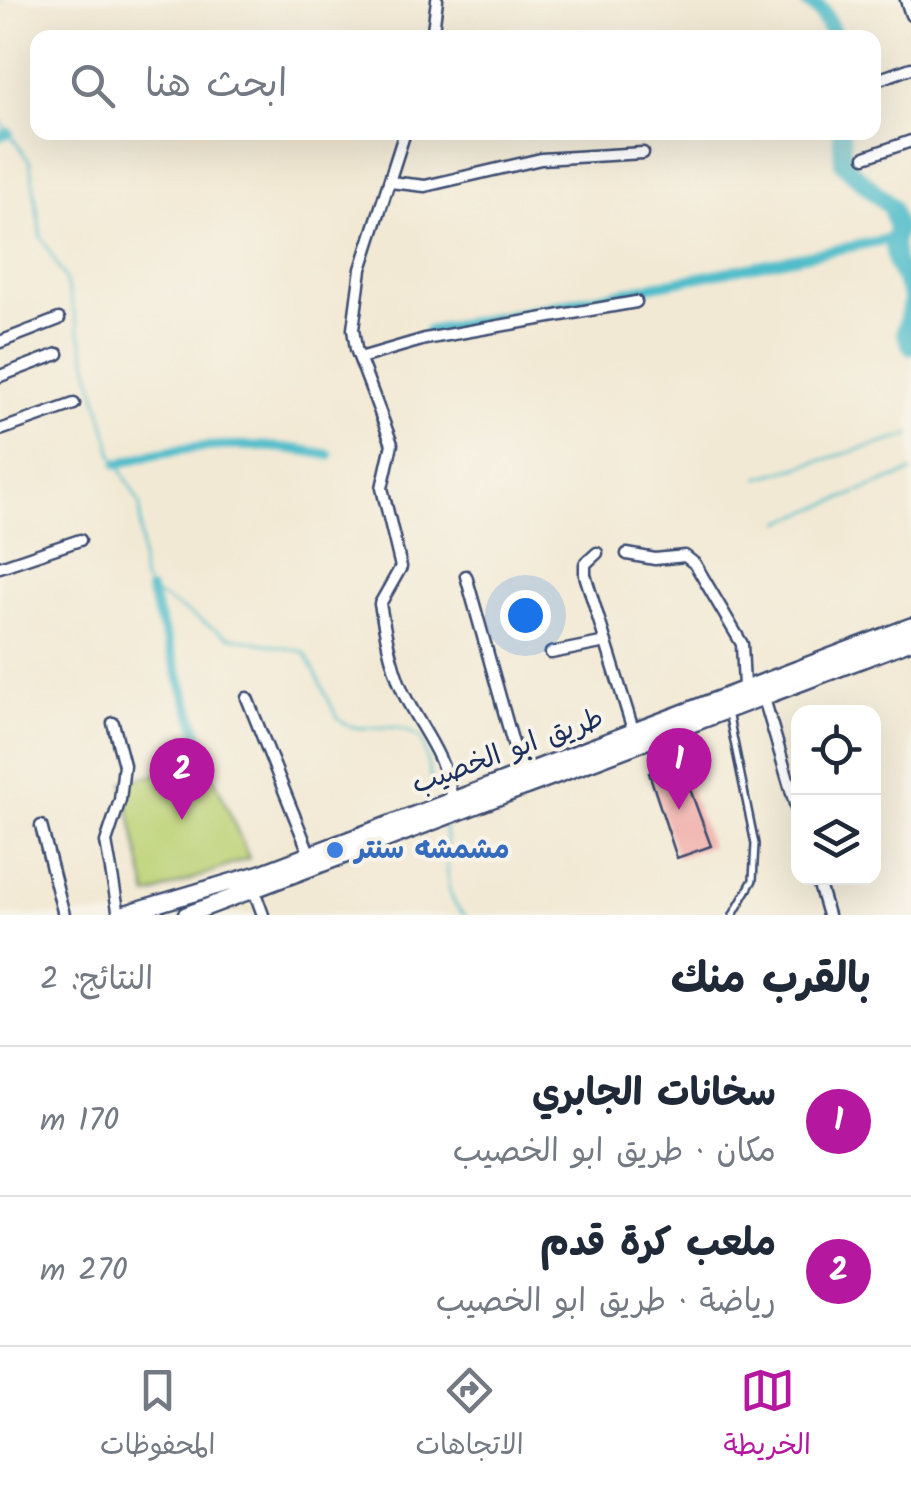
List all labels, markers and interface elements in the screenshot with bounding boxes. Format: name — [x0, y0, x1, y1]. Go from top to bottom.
search box — [30, 30, 881, 140]
text: ابحث هنا — [145, 56, 287, 116]
icon: search — [65, 58, 120, 113]
your location — [500, 590, 551, 641]
street label: طريق ابو الخصيب — [406, 696, 610, 808]
map controls — [791, 705, 881, 885]
button: locate — [791, 705, 881, 795]
pin: 1 — [646, 728, 712, 810]
pin: 2 — [150, 738, 214, 820]
button: layers — [791, 795, 881, 885]
place label: مشمشه سنتر — [352, 828, 509, 873]
marker: مشمشه سنتر — [324, 839, 346, 861]
text: بالقرب منك — [671, 947, 871, 1014]
text: النتائج: 2 — [40, 955, 153, 1006]
text: سخانات الجابري — [532, 1065, 776, 1125]
text: 170 m — [40, 1096, 119, 1147]
text: 1 — [834, 1096, 843, 1147]
text: مكان · طريق ابو الخصيب — [453, 1127, 776, 1178]
text: ملعب كرة قدم — [540, 1215, 776, 1275]
text: 270 m — [40, 1246, 128, 1297]
text: 2 — [829, 1246, 848, 1297]
text: رياضة · طريق ابو الخصيب — [436, 1277, 776, 1328]
tab: المحفوظات — [100, 1363, 215, 1469]
tab: الاتجاهات — [415, 1363, 524, 1469]
tab: الخريطة — [724, 1363, 811, 1469]

